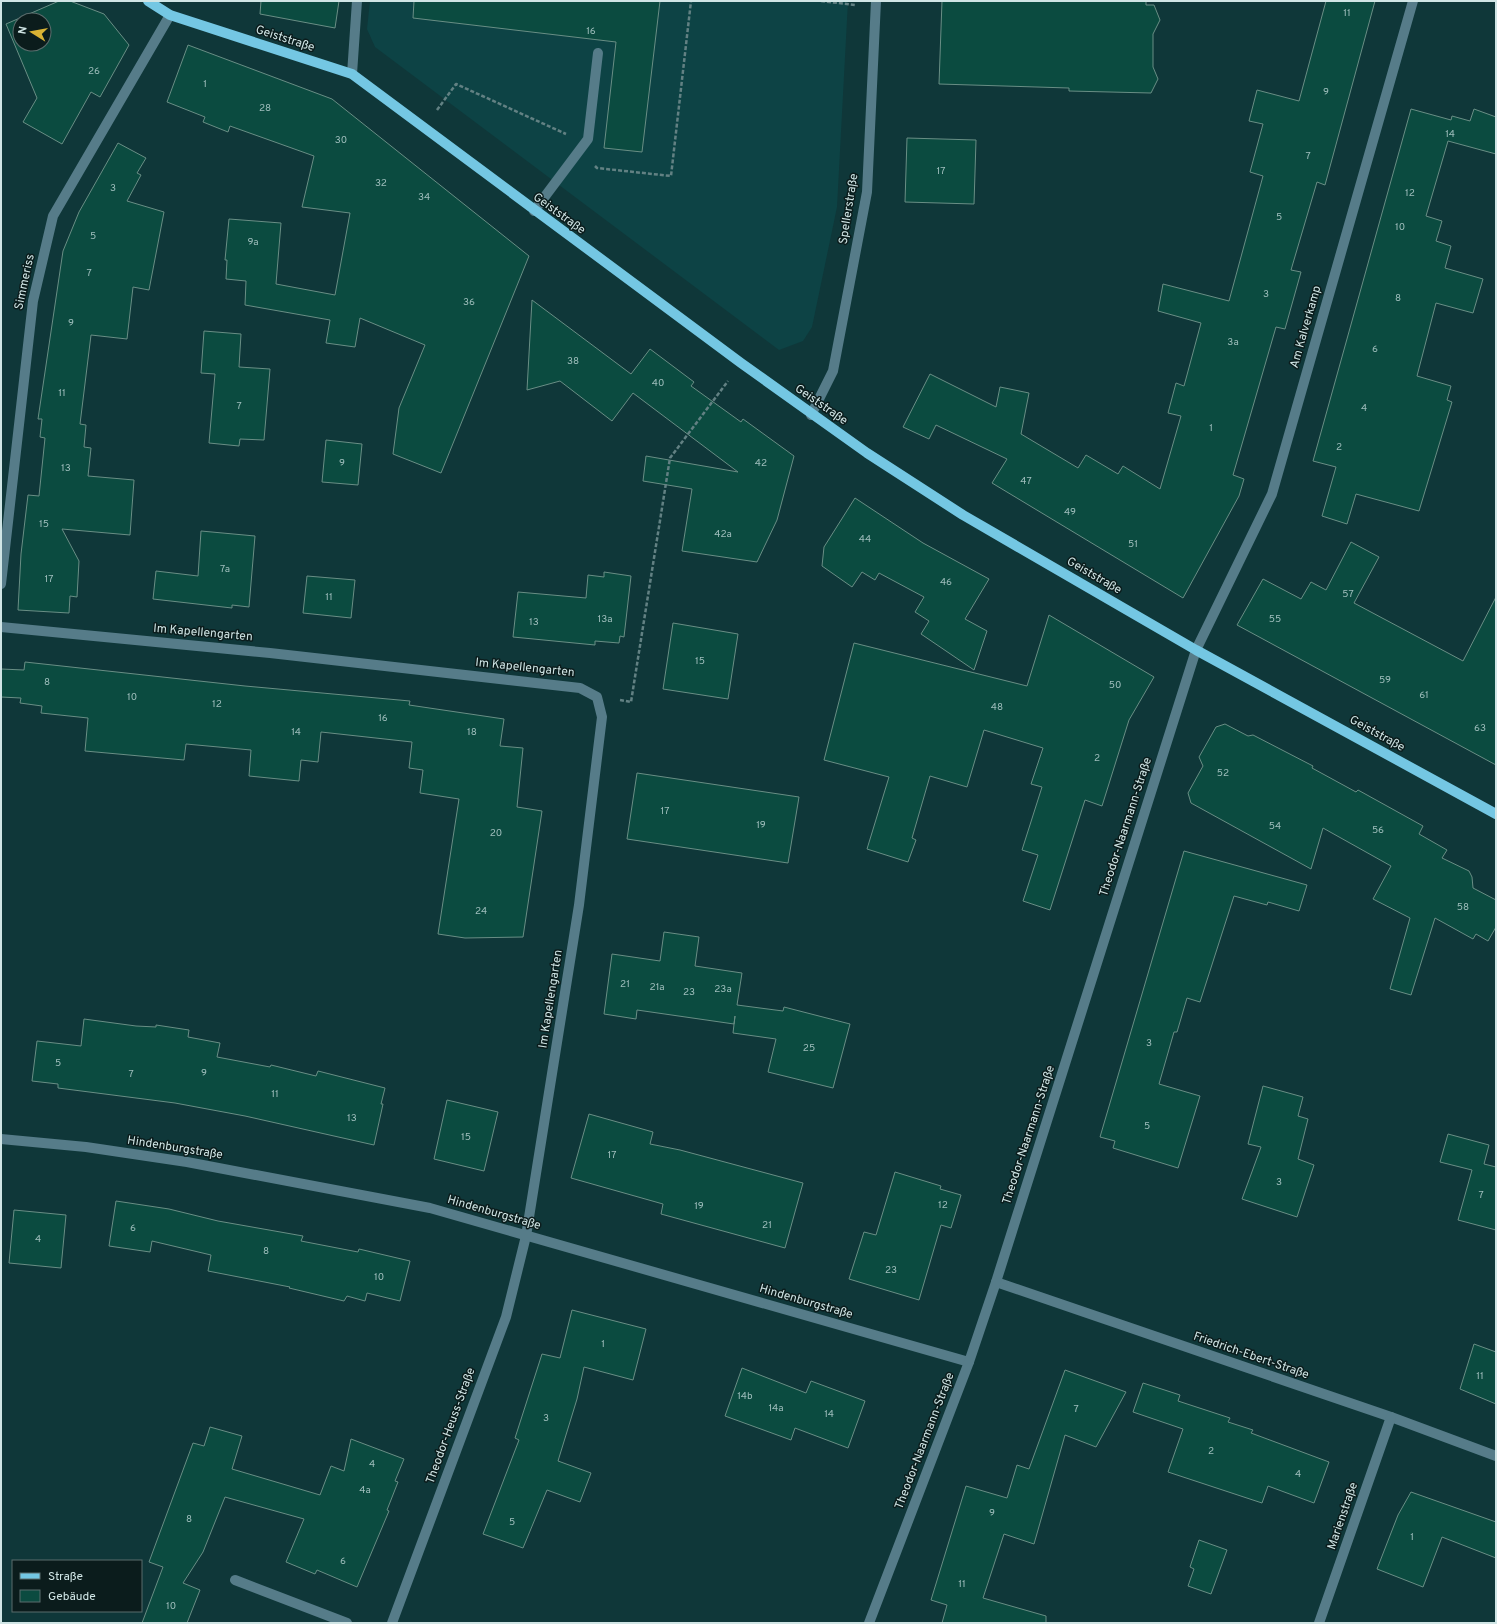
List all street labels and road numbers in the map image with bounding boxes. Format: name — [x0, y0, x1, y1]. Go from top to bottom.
street label: Geiststraße — [253, 22, 317, 56]
street label: Spellerstraße — [836, 172, 862, 246]
street label: Geiststraße — [530, 190, 588, 238]
street label: Simmeriss — [11, 253, 39, 311]
street label: Am Kalverkamp — [1287, 284, 1325, 370]
street label: Geiststraße — [791, 381, 851, 429]
street label: Geiststraße — [1064, 554, 1124, 598]
street label: Im Kapellengarten — [153, 621, 253, 645]
street label: Im Kapellengarten — [475, 655, 575, 681]
street label: Geiststraße — [1346, 712, 1408, 756]
street label: Theodor-Naarmann-Straße — [1096, 755, 1156, 899]
street label: Im Kapellengarten — [535, 949, 567, 1049]
street label: Theodor-Naarmann-Straße — [999, 1063, 1059, 1207]
street label: Hindenburgstraße — [126, 1133, 224, 1163]
street label: Hindenburgstraße — [445, 1192, 543, 1234]
street label: Hindenburgstraße — [757, 1281, 855, 1323]
street label: Friedrich-Ebert-Straße — [1191, 1329, 1311, 1383]
street label: Theodor-Heuss-Straße — [423, 1366, 479, 1486]
street label: Theodor-Naarmann-Straße — [891, 1370, 959, 1512]
street label: Marienstraße — [1324, 1480, 1362, 1552]

